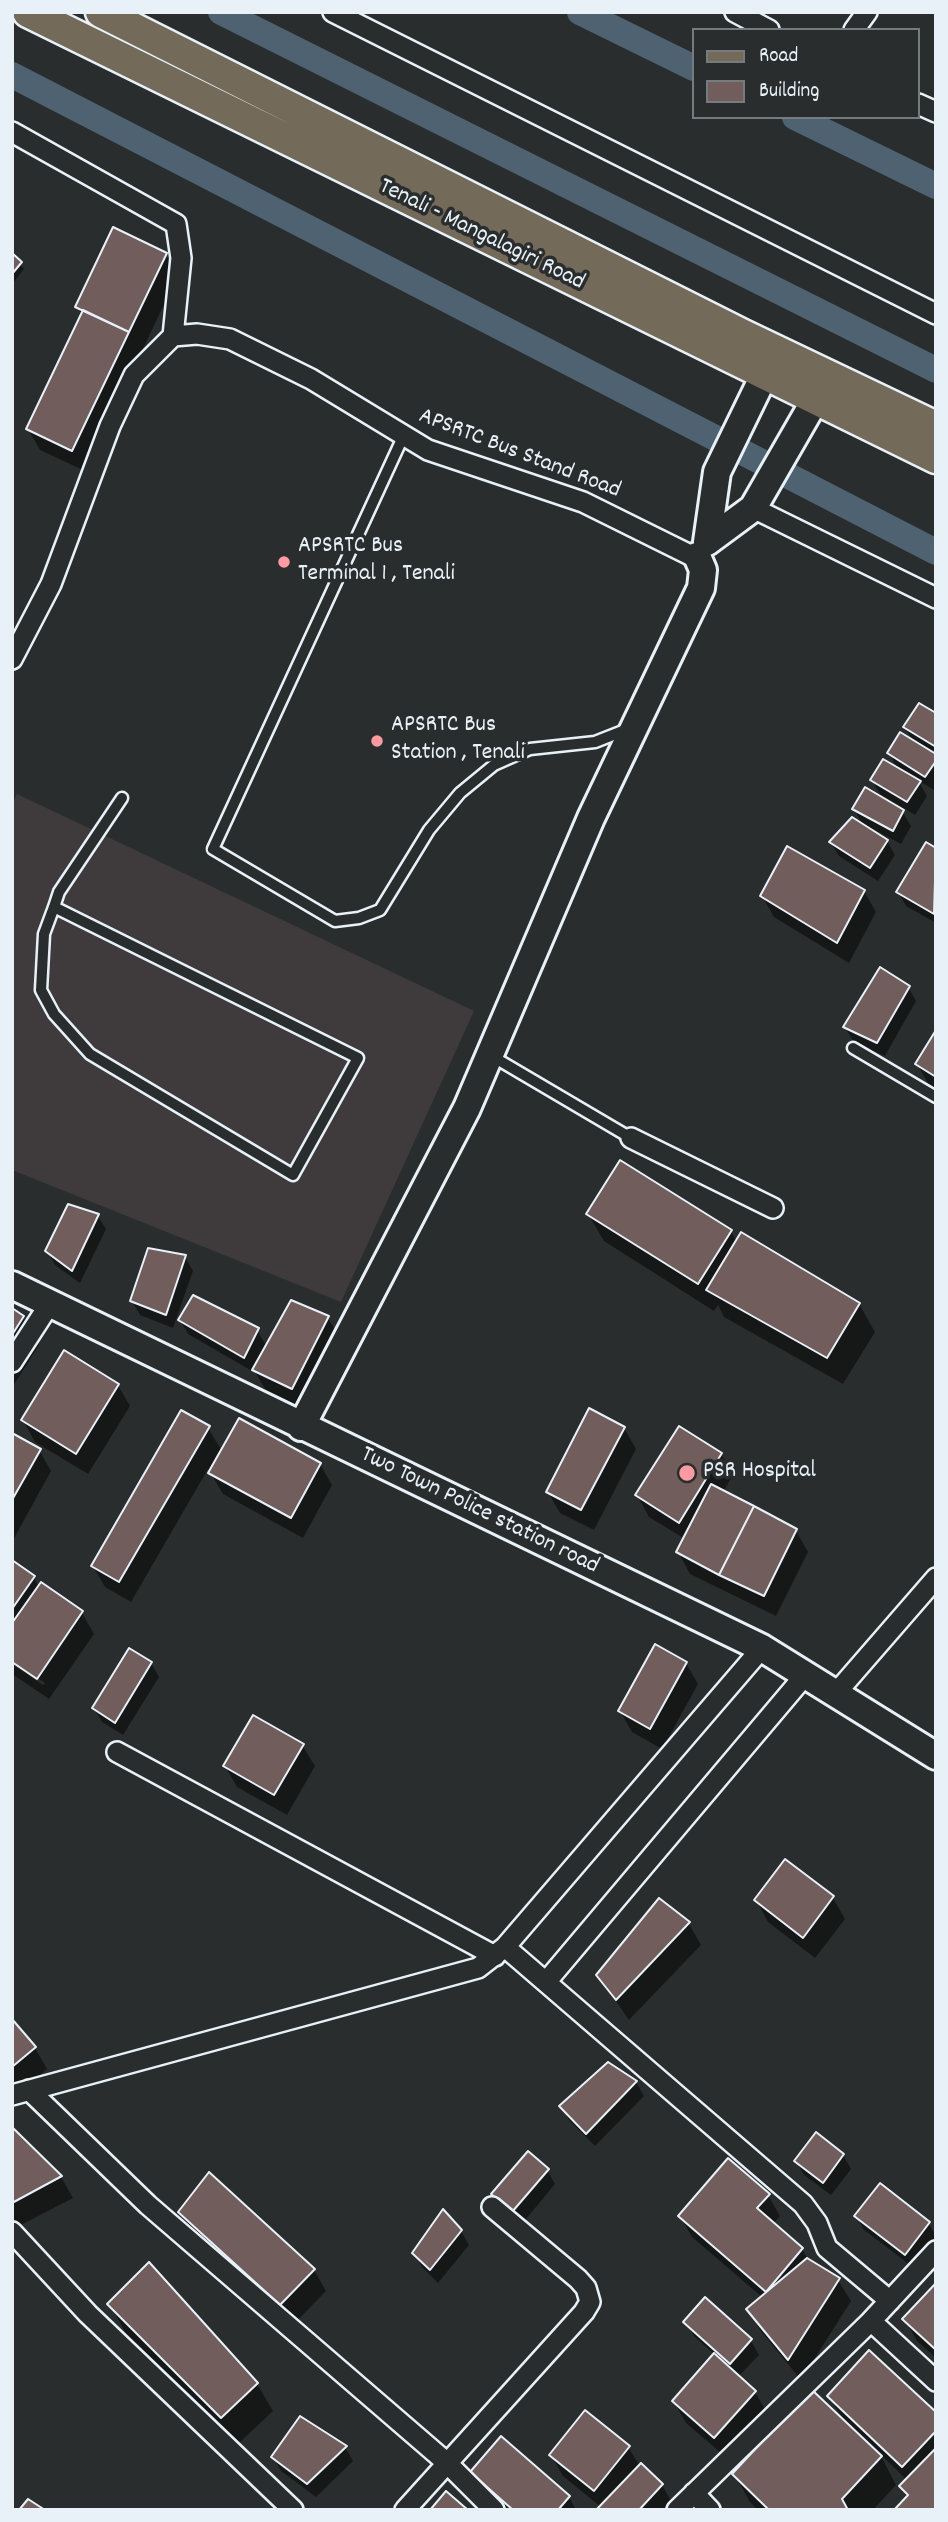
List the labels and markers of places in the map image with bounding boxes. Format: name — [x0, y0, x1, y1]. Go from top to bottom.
place label: APSRTC Bus Terminal 1 , Tenali — [298, 534, 455, 590]
marker: APSRTC Bus Terminal 1 , Tenali — [276, 554, 292, 570]
place label: APSRTC Bus Station , Tenali — [391, 713, 525, 769]
marker: APSRTC Bus Station , Tenali — [369, 733, 385, 749]
place label: PSR Hospital — [703, 1459, 816, 1487]
marker: PSR Hospital — [677, 1463, 697, 1483]

